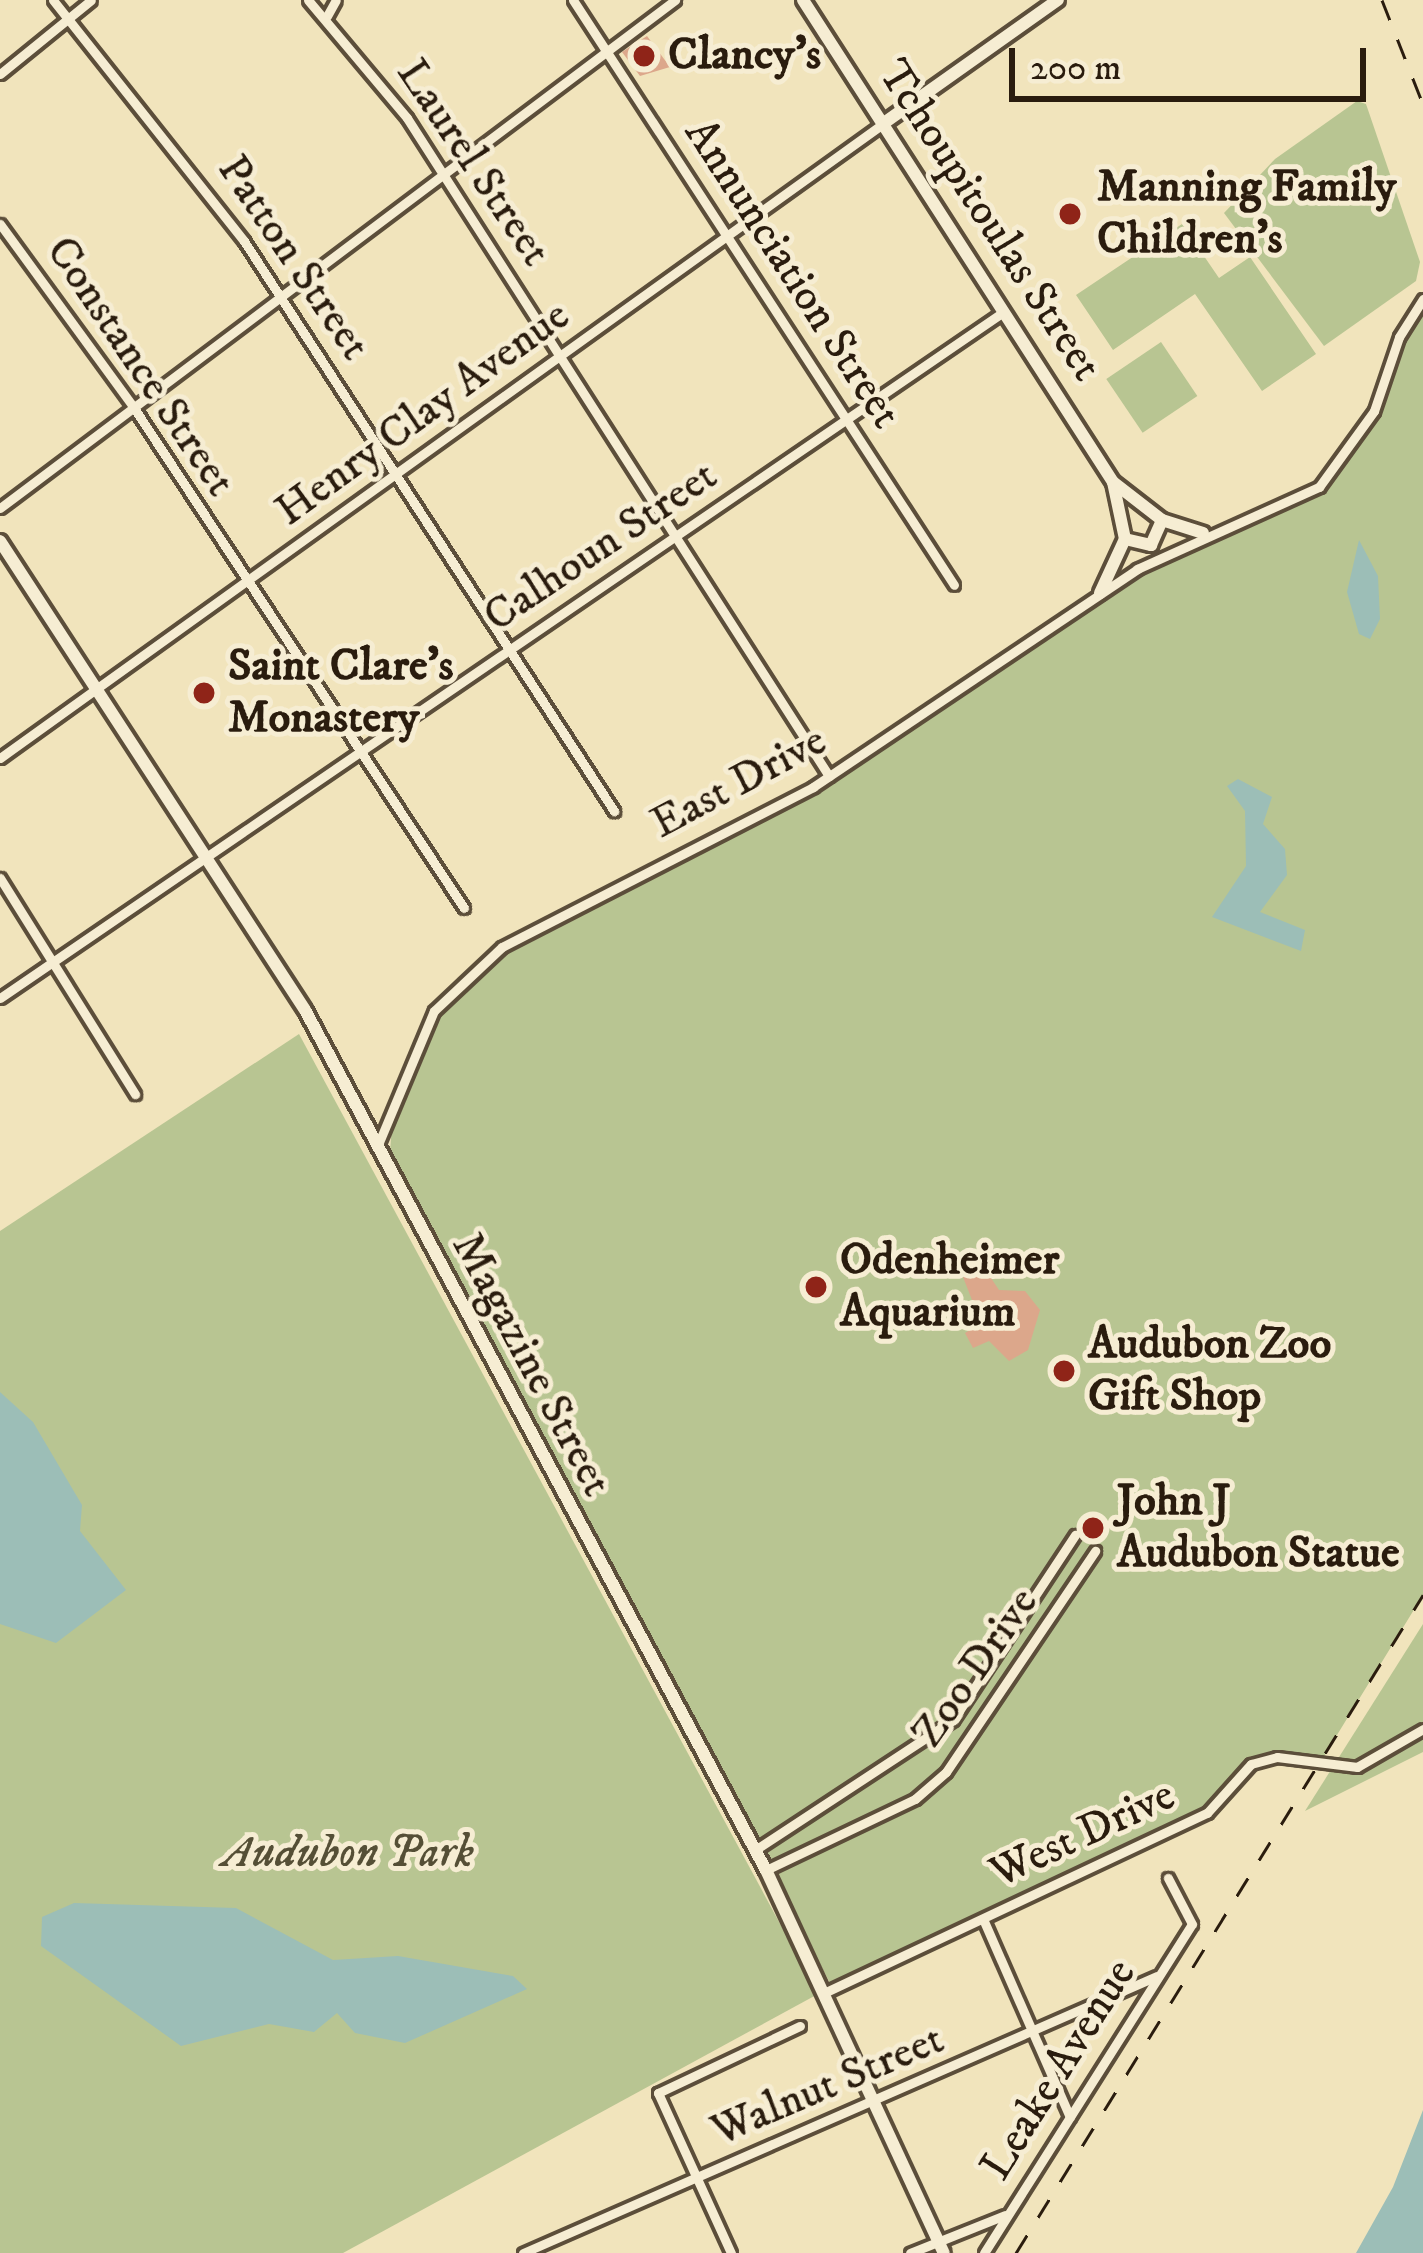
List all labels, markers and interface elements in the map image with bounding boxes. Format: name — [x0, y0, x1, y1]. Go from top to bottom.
scale bar — [1015, 24, 1372, 98]
place label: Clancy's — [668, 29, 821, 83]
marker: Clancy's — [631, 43, 657, 69]
text: 200 m — [1030, 46, 1121, 91]
street label: Laurel Street — [384, 49, 562, 277]
street label: Tchoupitoulas Street — [865, 50, 1113, 392]
street label: Annunciation Street — [672, 109, 912, 439]
street label: Patton Street — [205, 145, 381, 371]
place label: Manning Family Children's — [1097, 161, 1396, 267]
marker: Manning Family Children's — [1054, 198, 1086, 230]
street label: Constance Street — [33, 227, 247, 507]
street label: Henry Clay Avenue — [266, 289, 580, 539]
street label: Calhoun Street — [474, 449, 728, 645]
place label: Saint Clare's Monastery — [228, 640, 454, 746]
marker: Saint Clare's Monastery — [191, 680, 217, 706]
street label: East Drive — [642, 714, 836, 852]
street label: Magazine Street — [439, 1224, 623, 1506]
place label: Odenheimer Aquarium — [840, 1234, 1059, 1340]
marker: Odenheimer Aquarium — [803, 1274, 829, 1300]
place label: Audubon Zoo Gift Shop — [1088, 1318, 1331, 1424]
marker: Audubon Zoo Gift Shop — [1051, 1358, 1077, 1384]
place label: John J Audubon Statue — [1117, 1475, 1400, 1581]
marker: John J Audubon Statue — [1080, 1515, 1106, 1541]
street label: Zoo Drive — [902, 1578, 1050, 1758]
street label: West Drive — [982, 1769, 1184, 1901]
park label: Audubon Park — [222, 1827, 474, 1881]
street label: Leake Avenue — [970, 1950, 1148, 2190]
street label: Walnut Street — [704, 2013, 952, 2159]

